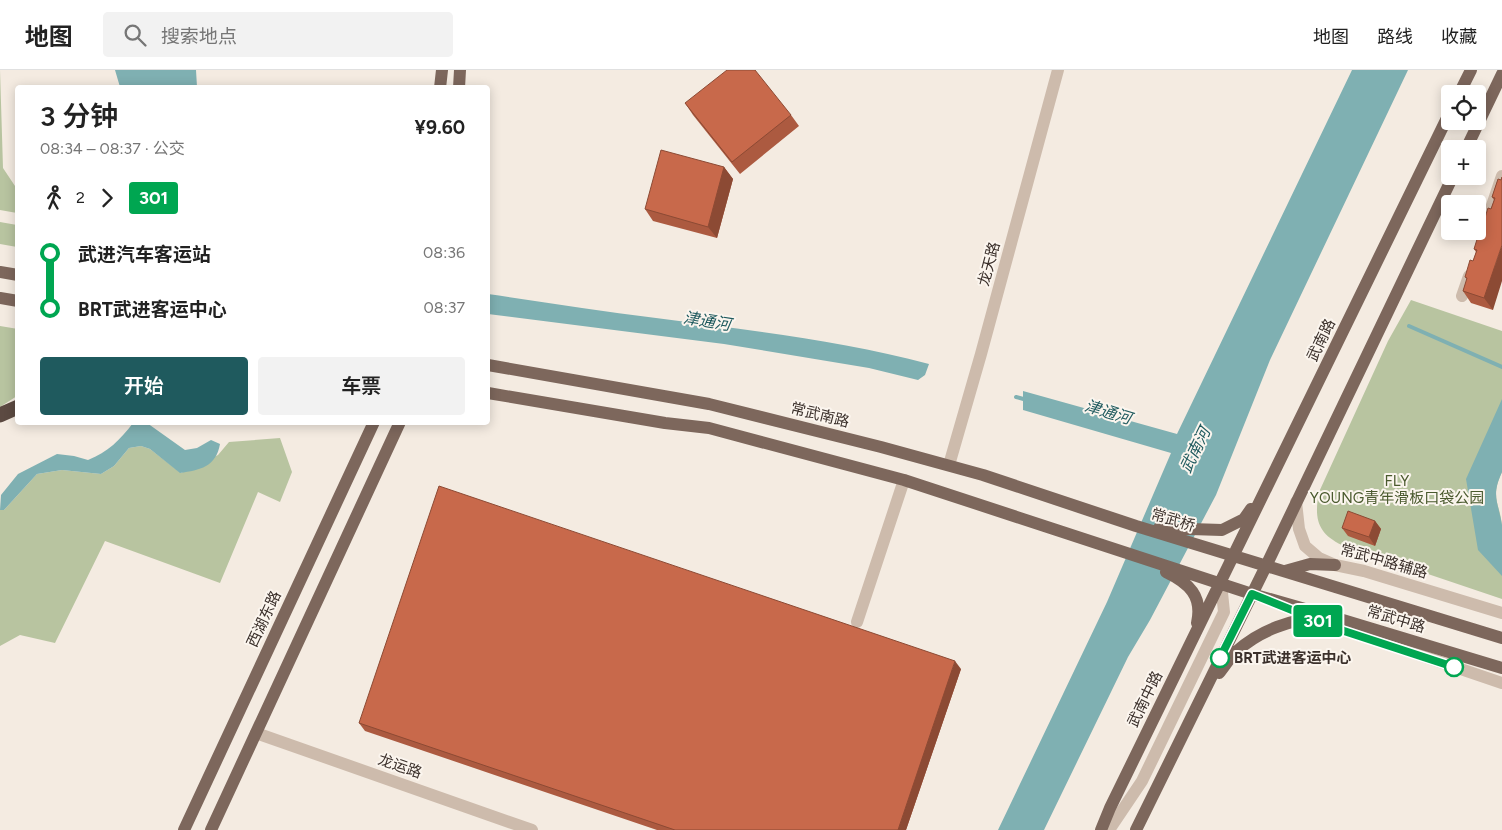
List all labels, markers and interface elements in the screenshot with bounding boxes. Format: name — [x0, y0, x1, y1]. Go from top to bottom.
search box — [103, 12, 453, 57]
icon: search — [121, 21, 149, 49]
text: 地图 — [25, 22, 73, 51]
text: 搜索地点 — [161, 25, 237, 48]
text: 地图 — [1313, 26, 1349, 48]
text: 路线 — [1377, 26, 1413, 48]
text: 收藏 — [1441, 26, 1477, 48]
map controls — [1441, 85, 1486, 240]
button: locate — [1441, 85, 1486, 130]
text: 3 分钟 — [40, 99, 118, 133]
text: ¥9.60 — [415, 116, 465, 139]
text: 08:34 – 08:37 · 公交 — [40, 139, 185, 158]
button: + — [1441, 140, 1486, 185]
icon: walk — [40, 184, 68, 212]
icon: forward — [93, 184, 121, 212]
text: 301 — [139, 187, 168, 209]
text: 2 — [76, 188, 85, 207]
button: − — [1441, 195, 1486, 240]
street label: 龙天路 — [974, 240, 1004, 288]
text: 武进汽车客运站 — [78, 243, 211, 266]
text: 08:36 — [423, 243, 465, 262]
text: BRT武进客运中心 — [78, 298, 227, 321]
text: 08:37 — [424, 298, 465, 317]
water label: 津通河 — [682, 308, 735, 335]
street label: 武南路 — [1303, 316, 1339, 364]
button: 开始 — [40, 357, 248, 415]
button: 车票 — [258, 357, 465, 415]
water label: 津通河 — [1082, 396, 1137, 429]
street label: 常武南路 — [789, 399, 851, 431]
water label: 武南河 — [1176, 422, 1215, 476]
park label: FLY YOUNG青年滑板口袋公园 — [1310, 472, 1484, 507]
street label: 常武桥 — [1149, 505, 1197, 535]
street label: 常武中路辅路 — [1338, 540, 1430, 582]
street label: 西湖东路 — [243, 588, 285, 650]
street label: 常武中路 — [1365, 602, 1427, 636]
line badge: 301 — [1289, 605, 1347, 637]
text: 301 — [1303, 610, 1333, 632]
marker: BRT武进客运中心 — [1210, 648, 1230, 668]
place label: BRT武进客运中心 — [1234, 649, 1351, 667]
unlabelled marker — [1444, 657, 1464, 677]
street label: 武南中路 — [1124, 668, 1166, 730]
street label: 龙运路 — [376, 750, 424, 782]

